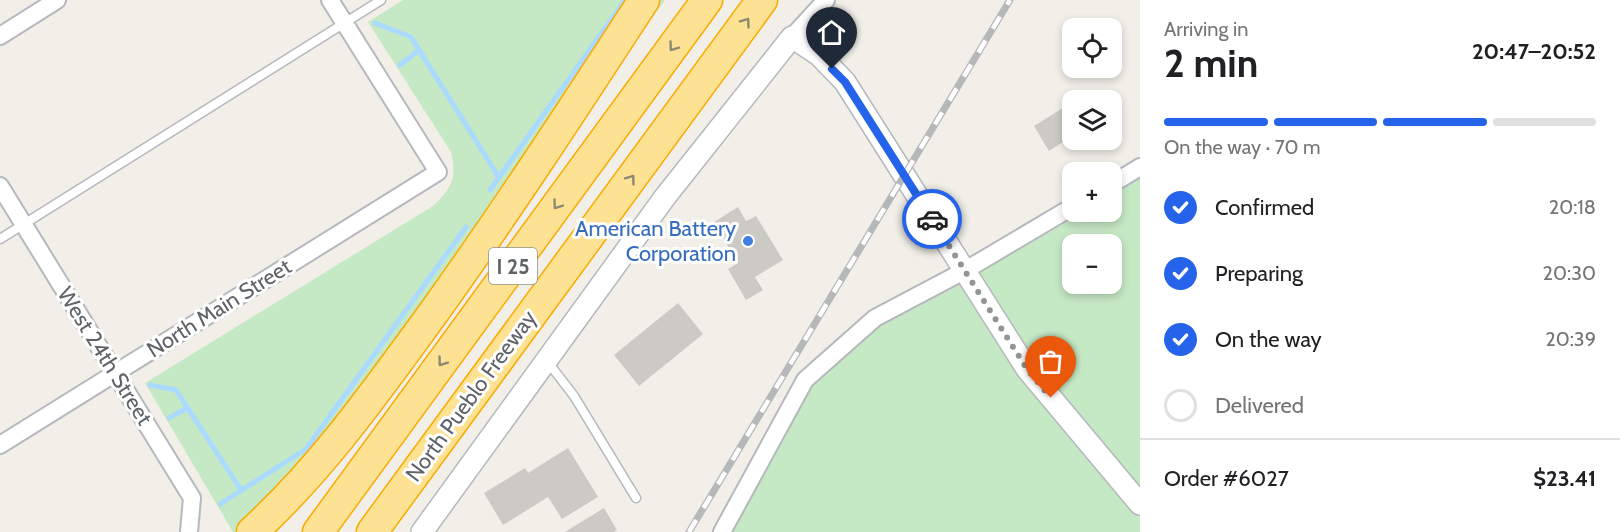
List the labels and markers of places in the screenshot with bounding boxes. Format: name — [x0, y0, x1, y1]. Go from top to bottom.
pin — [806, 7, 857, 69]
place label: American Battery Corporation — [575, 215, 736, 267]
marker: American Battery Corporation — [741, 234, 755, 248]
pin — [1025, 336, 1076, 398]

